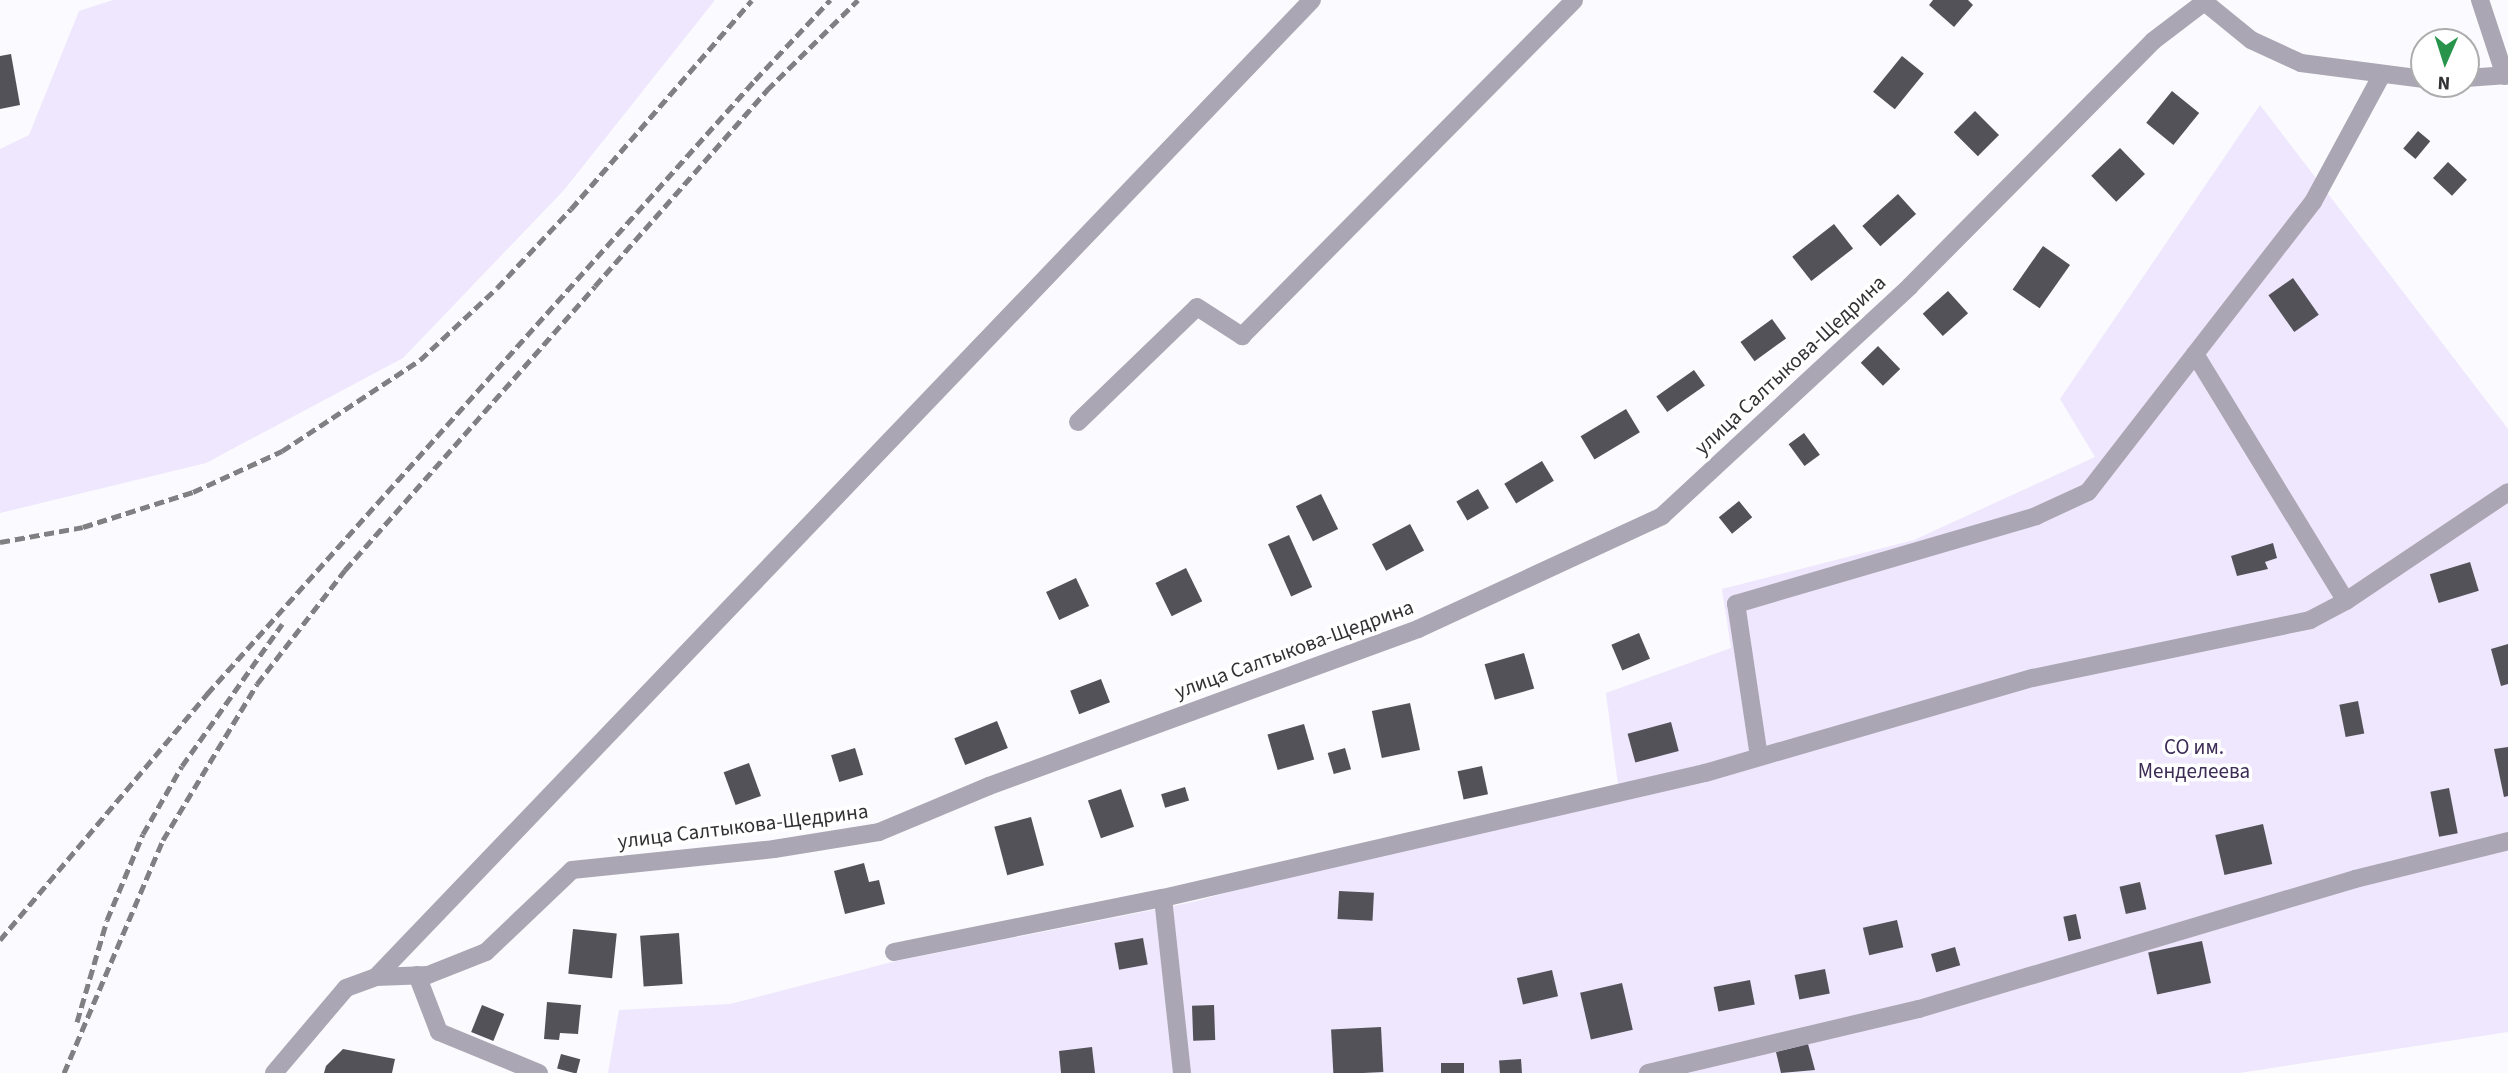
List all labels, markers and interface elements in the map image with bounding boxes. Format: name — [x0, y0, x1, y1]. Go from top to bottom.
north arrow — [2410, 28, 2480, 98]
text: N — [2437, 69, 2451, 96]
street label: улица Салтыкова-Щедрина — [1689, 270, 1891, 460]
street label: улица Салтыкова-Щедрина — [1171, 594, 1417, 704]
park label: СО им. Менделеева — [2138, 734, 2250, 784]
street label: улица Салтыкова-Щедрина — [616, 798, 870, 854]

